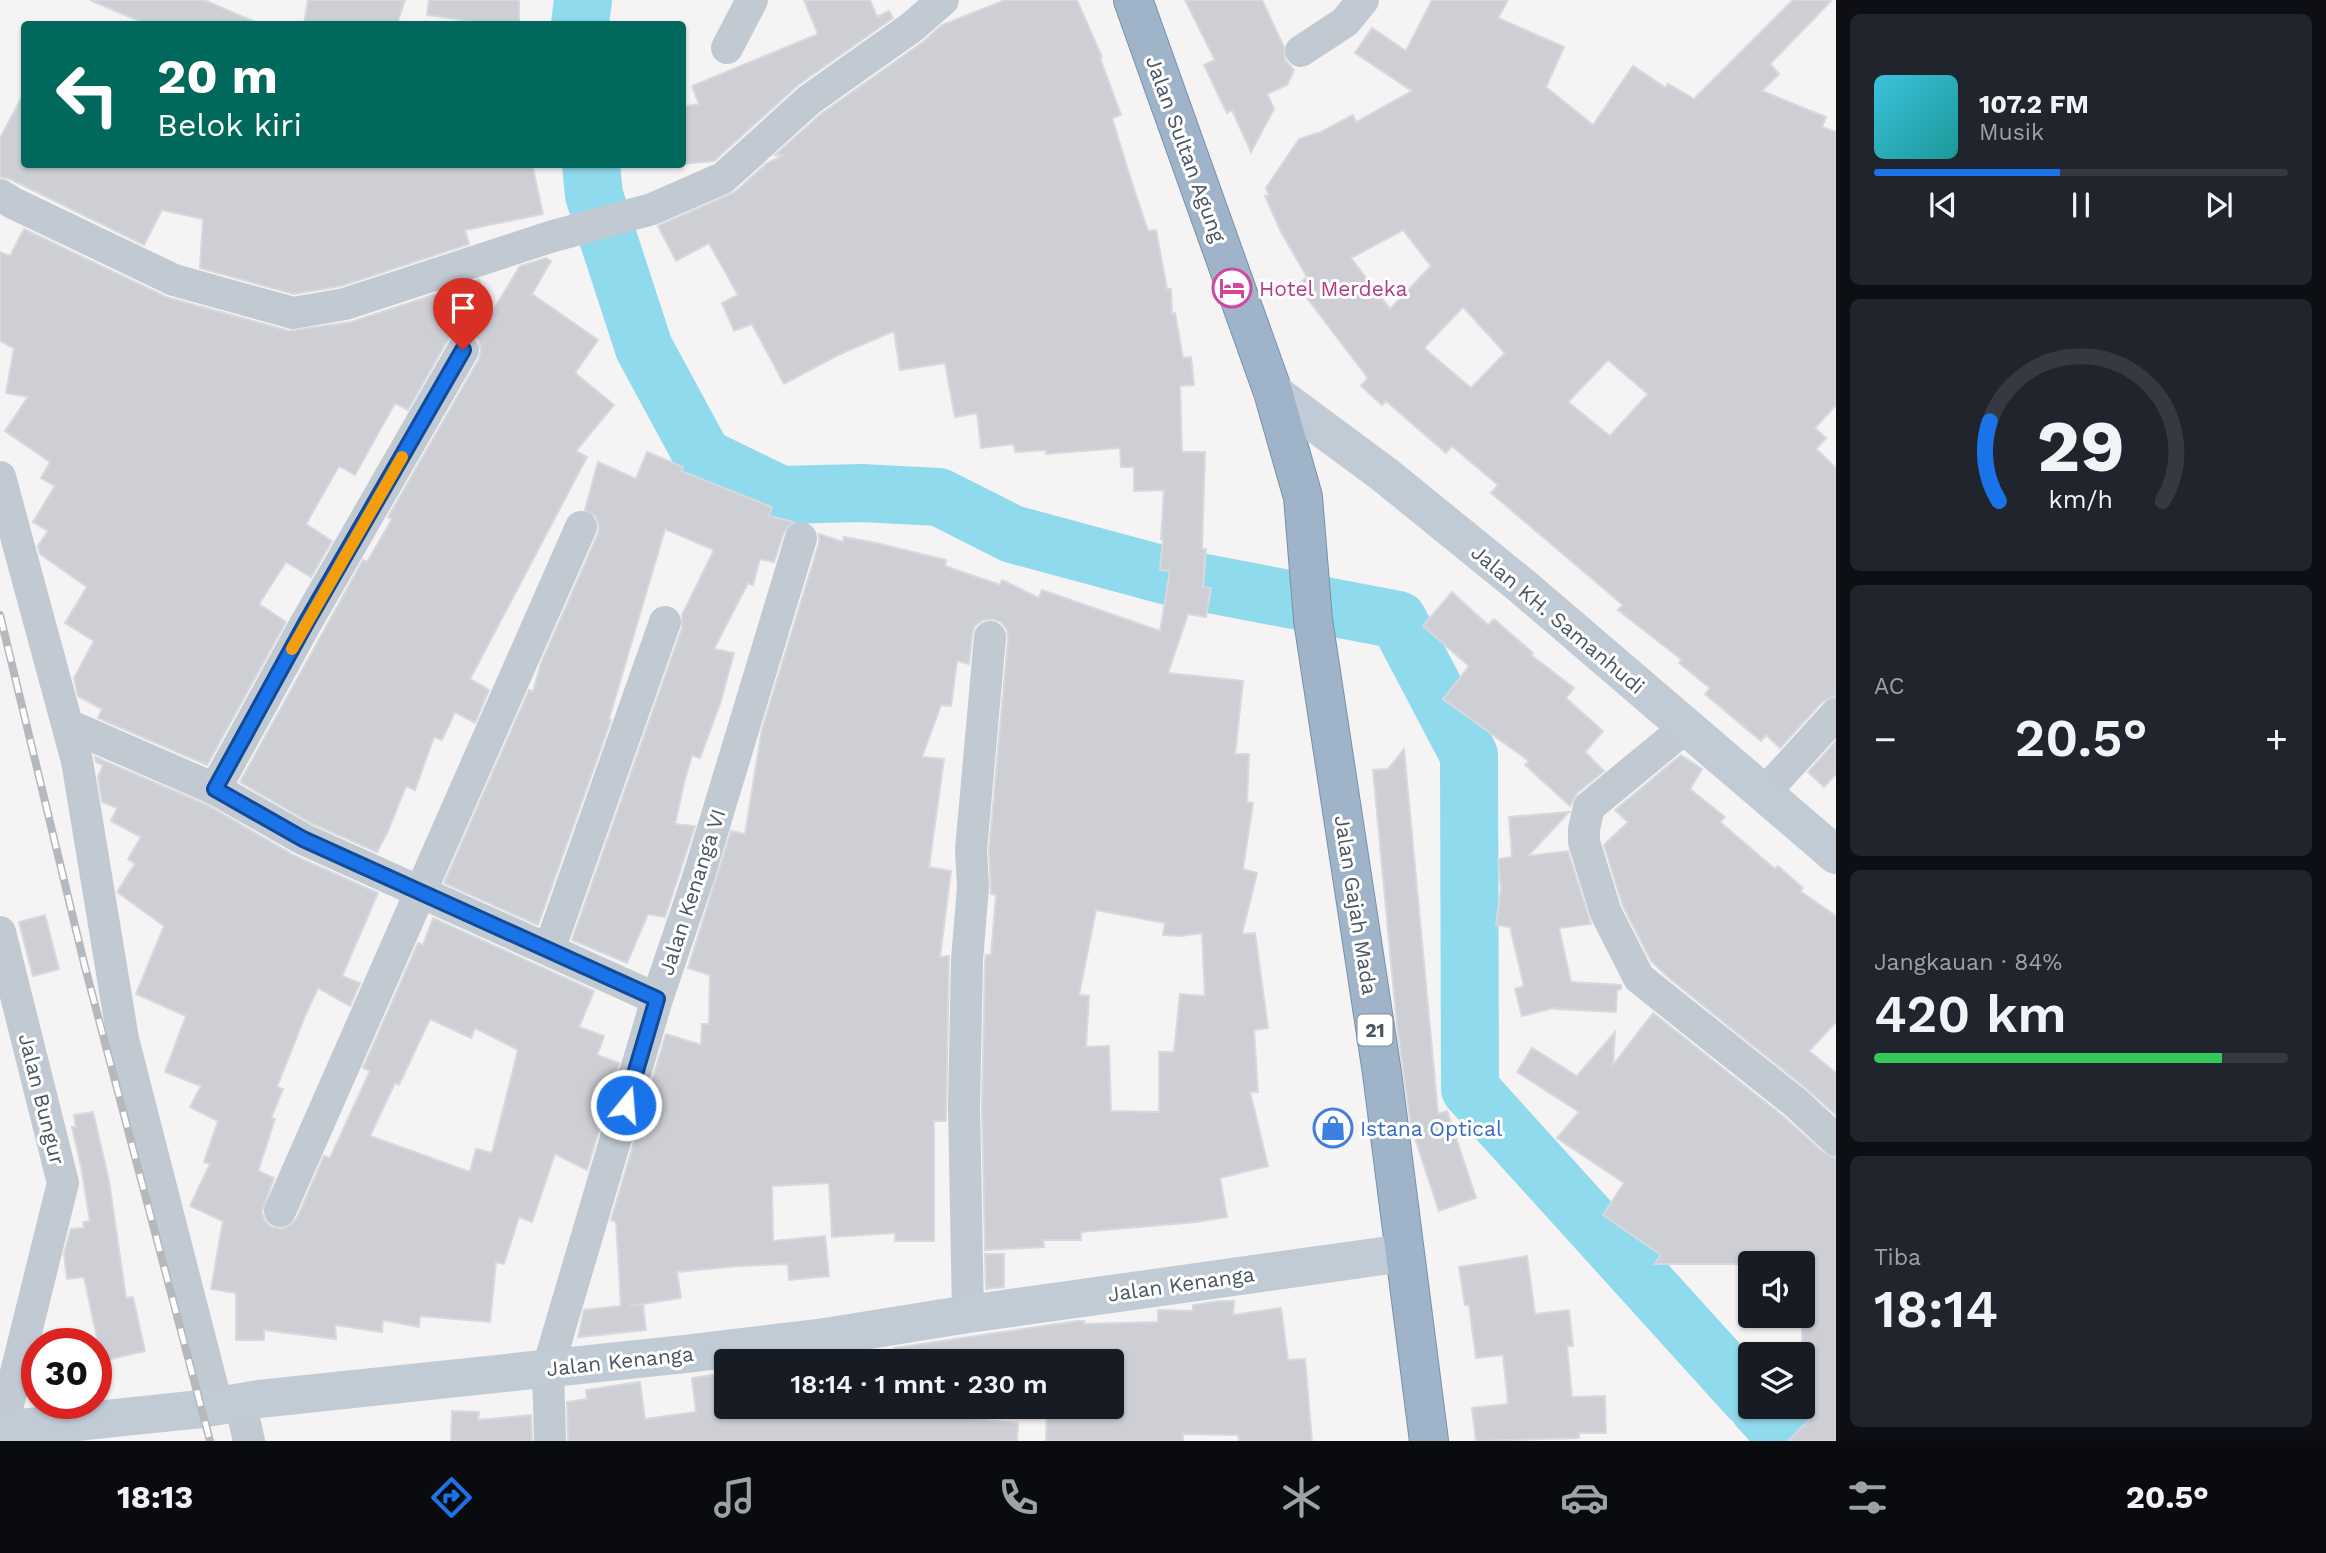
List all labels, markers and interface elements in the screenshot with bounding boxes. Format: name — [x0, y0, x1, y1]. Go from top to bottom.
text: 20 m — [157, 47, 278, 105]
icon: left — [42, 49, 133, 140]
street label: Jalan Sultan Agung — [1141, 52, 1232, 246]
text: 107.2 FM — [1979, 89, 2089, 119]
text: Belok kiri — [157, 106, 302, 144]
text: Musik — [1979, 119, 2044, 146]
icon: previous — [1924, 186, 1962, 224]
icon: pause — [2062, 186, 2100, 224]
icon: next — [2200, 186, 2238, 224]
hotel icon: Hotel Merdeka — [1211, 267, 1253, 309]
place label: Hotel Merdeka — [1259, 276, 1408, 301]
pin — [433, 278, 493, 350]
icon: arrive — [444, 289, 482, 327]
text: 29 — [2037, 404, 2125, 490]
text: km/h — [2049, 485, 2113, 514]
street label: Jalan KH. Samanhudi — [1466, 539, 1650, 699]
text: AC — [1874, 673, 1904, 700]
text: 20.5° — [2015, 708, 2147, 769]
text: − — [1874, 717, 1897, 761]
text: + — [2265, 717, 2288, 761]
street label: Jalan Kenanga VI — [653, 806, 731, 978]
street label: Jalan Gajah Mada — [1329, 813, 1383, 997]
text: Jangkauan · 84% — [1874, 949, 2062, 976]
text: 420 km — [1874, 984, 2067, 1045]
road number: 21 — [1358, 1014, 1392, 1046]
street label: Jalan Bungur — [14, 1031, 70, 1168]
position arrow — [589, 1068, 663, 1142]
shop icon: Istana Optical — [1312, 1107, 1354, 1149]
place label: Istana Optical — [1360, 1116, 1503, 1141]
text: Tiba — [1874, 1244, 1921, 1271]
map controls — [1738, 1251, 1815, 1419]
button: sound — [1738, 1251, 1815, 1328]
street label: Jalan Kenanga — [1106, 1261, 1256, 1307]
text: 18:14 — [1874, 1279, 1998, 1340]
speed limit sign: 30 — [21, 1328, 112, 1419]
street label: Jalan Kenanga — [545, 1341, 695, 1381]
button: layers — [1738, 1342, 1815, 1419]
text: 18:14 · 1 mnt · 230 m — [790, 1369, 1048, 1399]
icon: directions — [427, 1473, 476, 1522]
icon: music — [710, 1473, 759, 1522]
icon: phone — [994, 1473, 1043, 1522]
icon: climate — [1277, 1473, 1326, 1522]
icon: car — [1560, 1473, 1609, 1522]
icon: filters — [1843, 1473, 1892, 1522]
text: 18:13 — [117, 1478, 193, 1516]
text: 20.5° — [2126, 1478, 2209, 1516]

